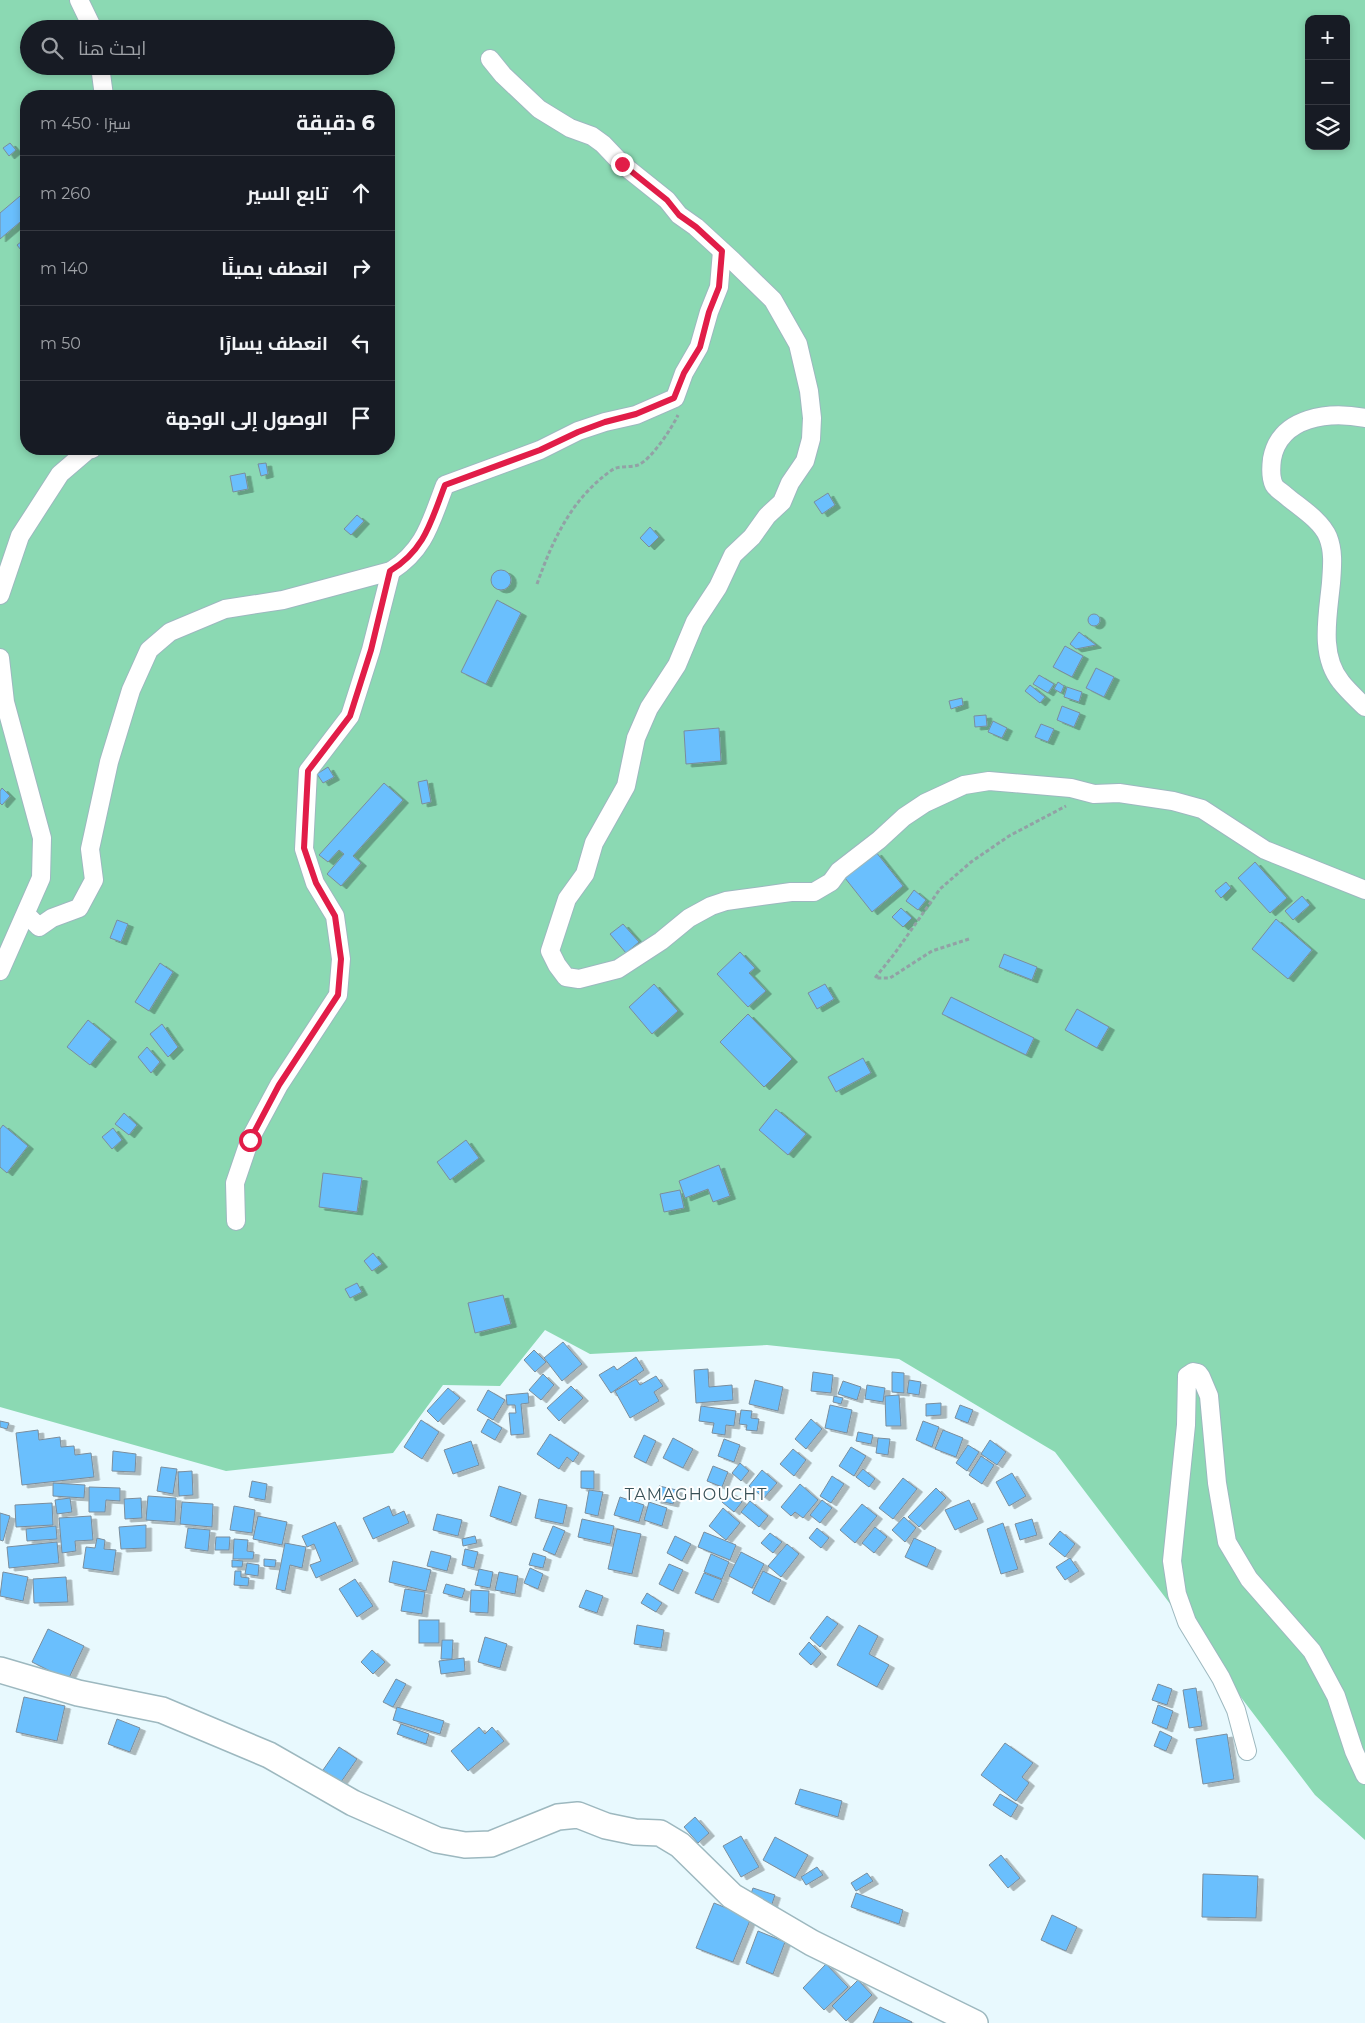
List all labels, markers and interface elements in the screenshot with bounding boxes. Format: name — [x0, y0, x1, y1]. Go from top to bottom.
map controls — [1305, 15, 1350, 150]
button: + — [1305, 15, 1350, 60]
search box — [20, 20, 395, 75]
icon: search — [38, 34, 66, 62]
text: ابحث هنا — [78, 37, 146, 60]
button: − — [1305, 60, 1350, 105]
button: layers — [1305, 105, 1350, 150]
text: 6 دقيقة — [296, 110, 375, 135]
text: سيرًا · 450 m — [40, 114, 131, 133]
route end — [611, 153, 634, 176]
icon: ahead — [347, 179, 375, 207]
text: تابع السير — [247, 182, 328, 205]
text: 260 m — [40, 184, 91, 203]
icon: right — [347, 254, 375, 282]
text: انعطف يمينًا — [221, 257, 328, 280]
text: 140 m — [40, 259, 88, 278]
icon: left — [347, 329, 375, 357]
text: انعطف يسارًا — [219, 332, 328, 355]
text: 50 m — [40, 334, 81, 353]
icon: arrive — [347, 404, 375, 432]
text: الوصول إلى الوجهة — [166, 407, 328, 430]
route start — [239, 1129, 262, 1152]
district label: TAMAGHOUCHT — [625, 1485, 767, 1504]

